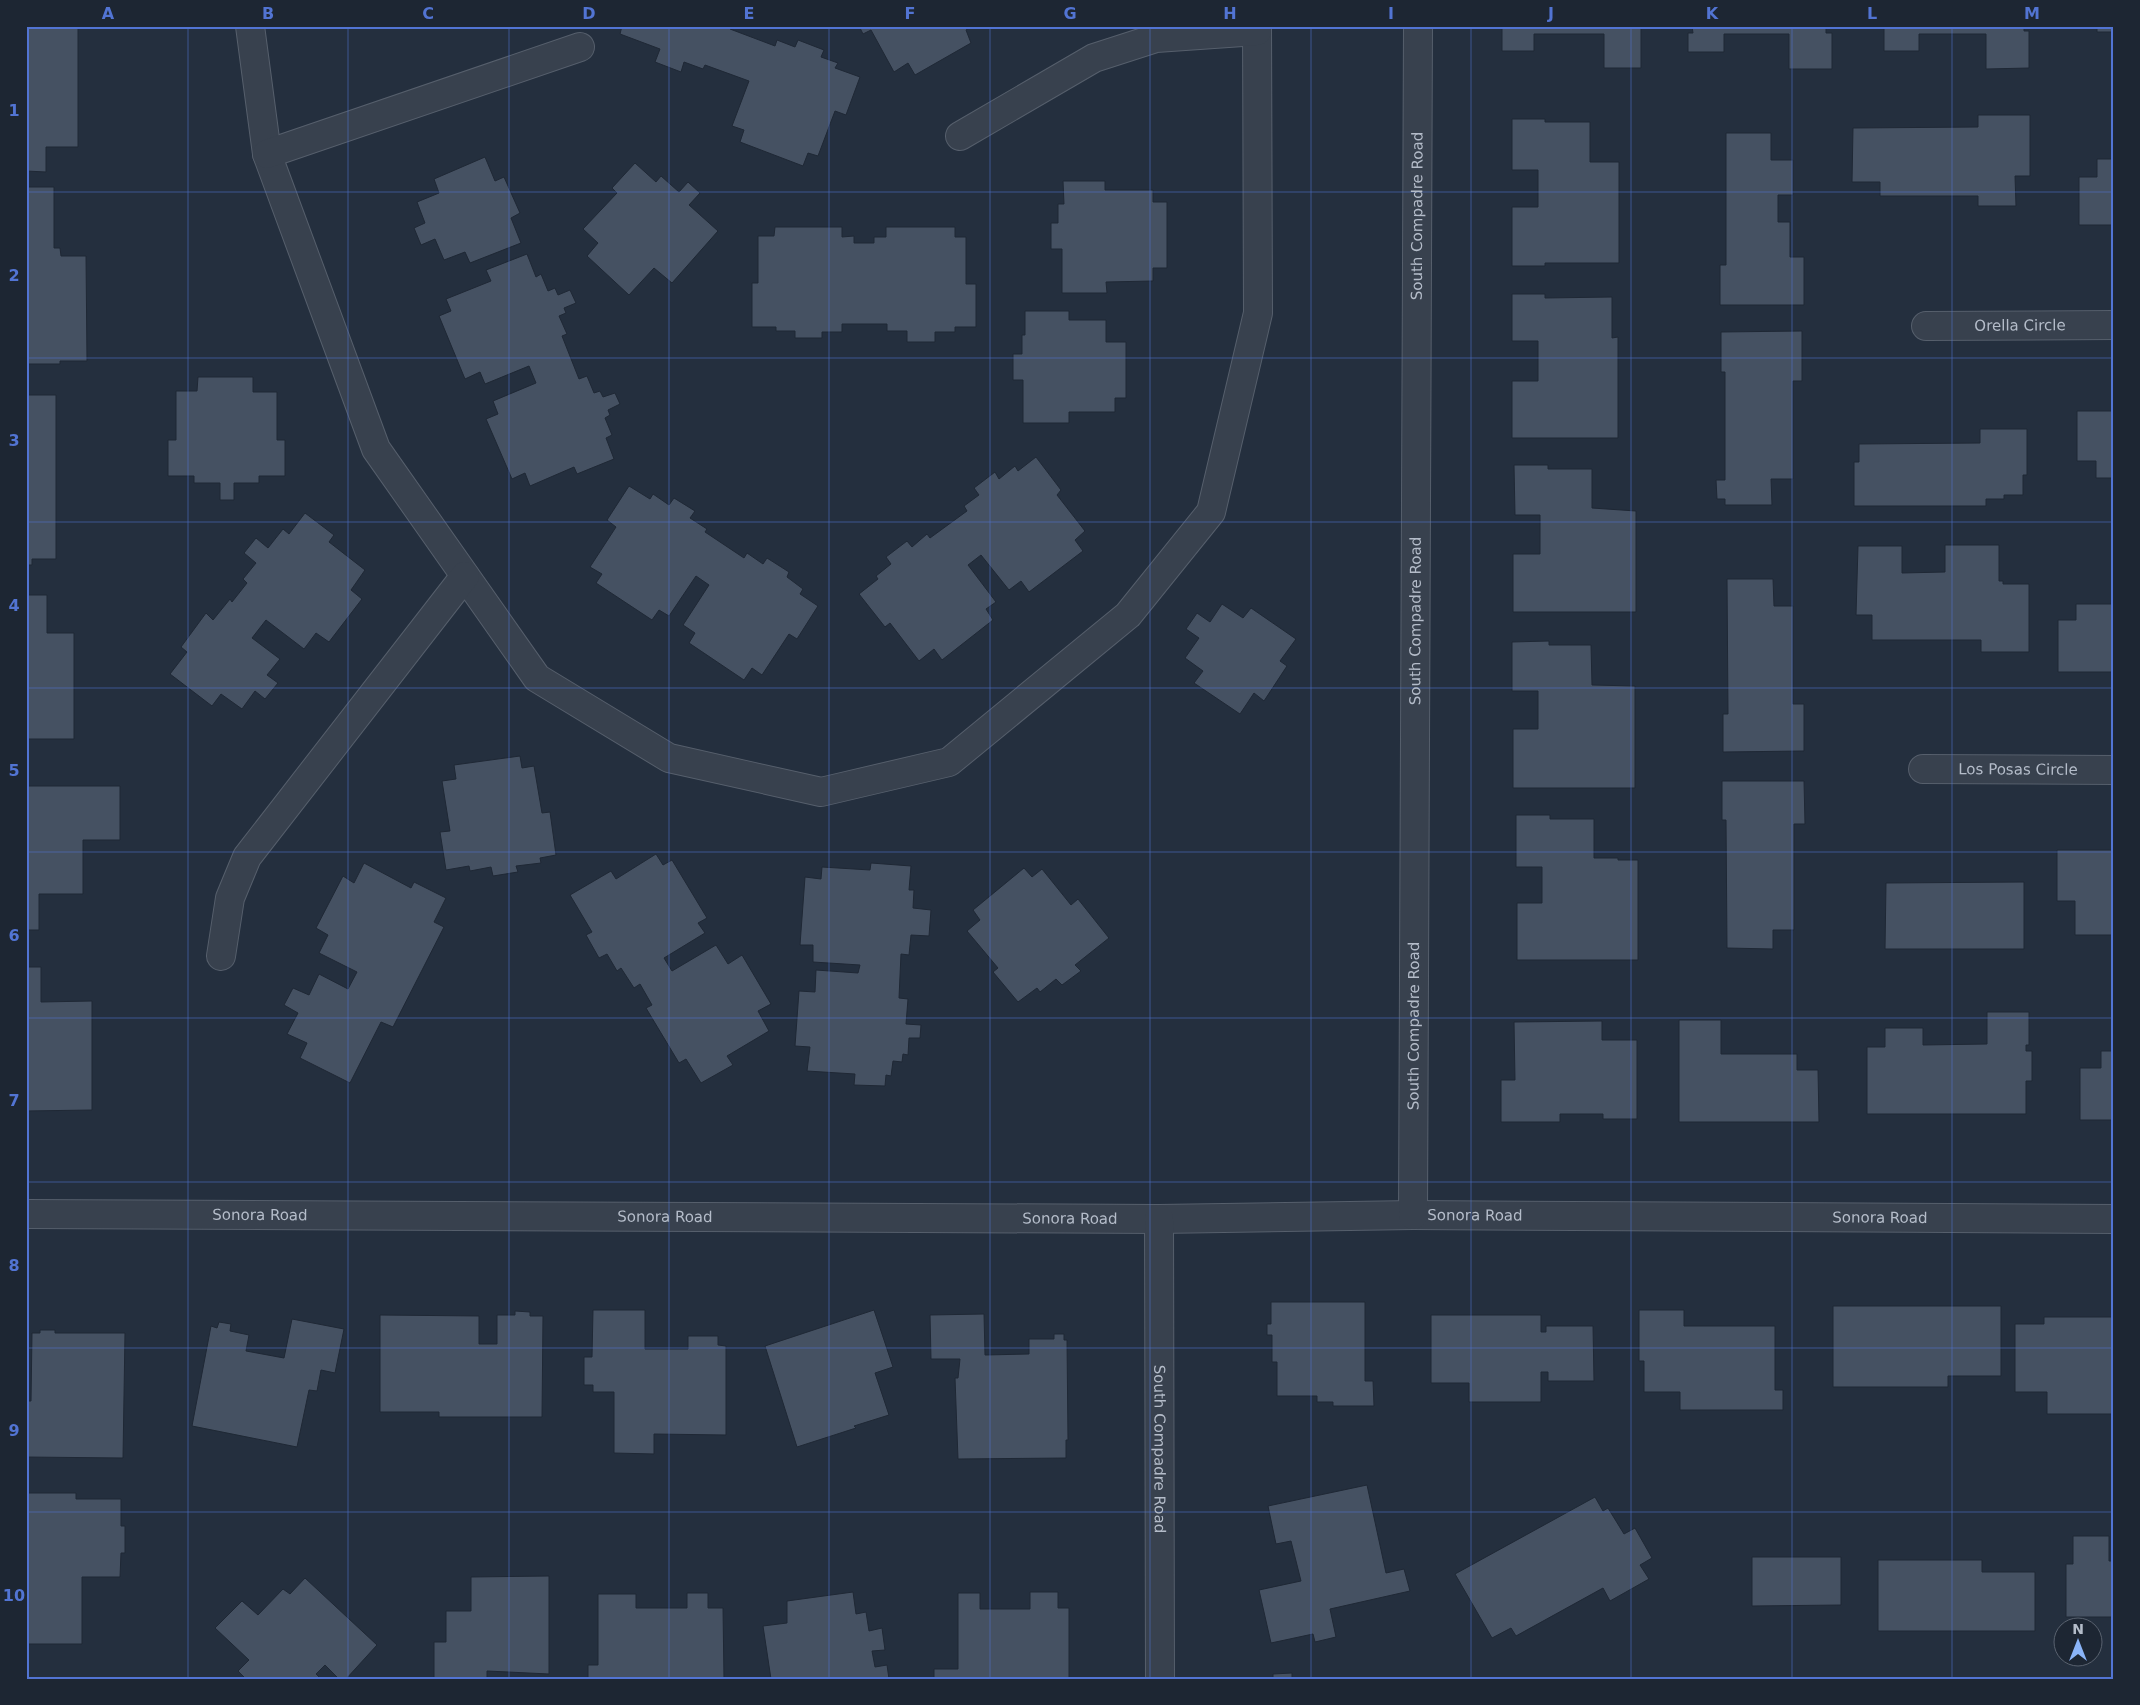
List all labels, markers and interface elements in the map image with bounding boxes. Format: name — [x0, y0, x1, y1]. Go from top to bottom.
text: A — [102, 4, 115, 23]
text: B — [262, 4, 274, 23]
text: C — [422, 4, 434, 23]
text: D — [582, 4, 596, 23]
text: E — [744, 4, 754, 23]
text: F — [905, 4, 915, 23]
text: G — [1063, 4, 1077, 23]
text: H — [1223, 4, 1237, 23]
text: I — [1388, 4, 1394, 23]
text: J — [1547, 4, 1554, 23]
text: K — [1706, 4, 1719, 23]
text: L — [1867, 4, 1877, 23]
text: M — [2024, 4, 2040, 23]
text: 1 — [8, 101, 20, 120]
street label: South Compadre Road — [1408, 132, 1427, 300]
text: 2 — [8, 266, 20, 285]
street label: Orella Circle — [1974, 316, 2066, 335]
text: 3 — [8, 431, 20, 450]
street label: South Compadre Road — [1406, 537, 1425, 705]
text: 4 — [8, 596, 20, 615]
street label: Los Posas Circle — [1958, 760, 2078, 779]
text: 5 — [8, 761, 20, 780]
text: 6 — [8, 926, 20, 945]
street label: South Compadre Road — [1404, 942, 1423, 1110]
text: 7 — [8, 1091, 20, 1110]
street label: Sonora Road — [212, 1206, 308, 1224]
street label: Sonora Road — [1427, 1206, 1523, 1225]
street label: Sonora Road — [617, 1208, 713, 1226]
street label: Sonora Road — [1832, 1208, 1928, 1227]
street label: Sonora Road — [1022, 1209, 1118, 1228]
text: 8 — [8, 1256, 20, 1275]
street label: South Compadre Road — [1150, 1365, 1169, 1533]
text: 9 — [8, 1421, 20, 1440]
text: 10 — [3, 1586, 25, 1605]
north arrow — [2052, 1618, 2102, 1668]
text: N — [2072, 1621, 2084, 1637]

